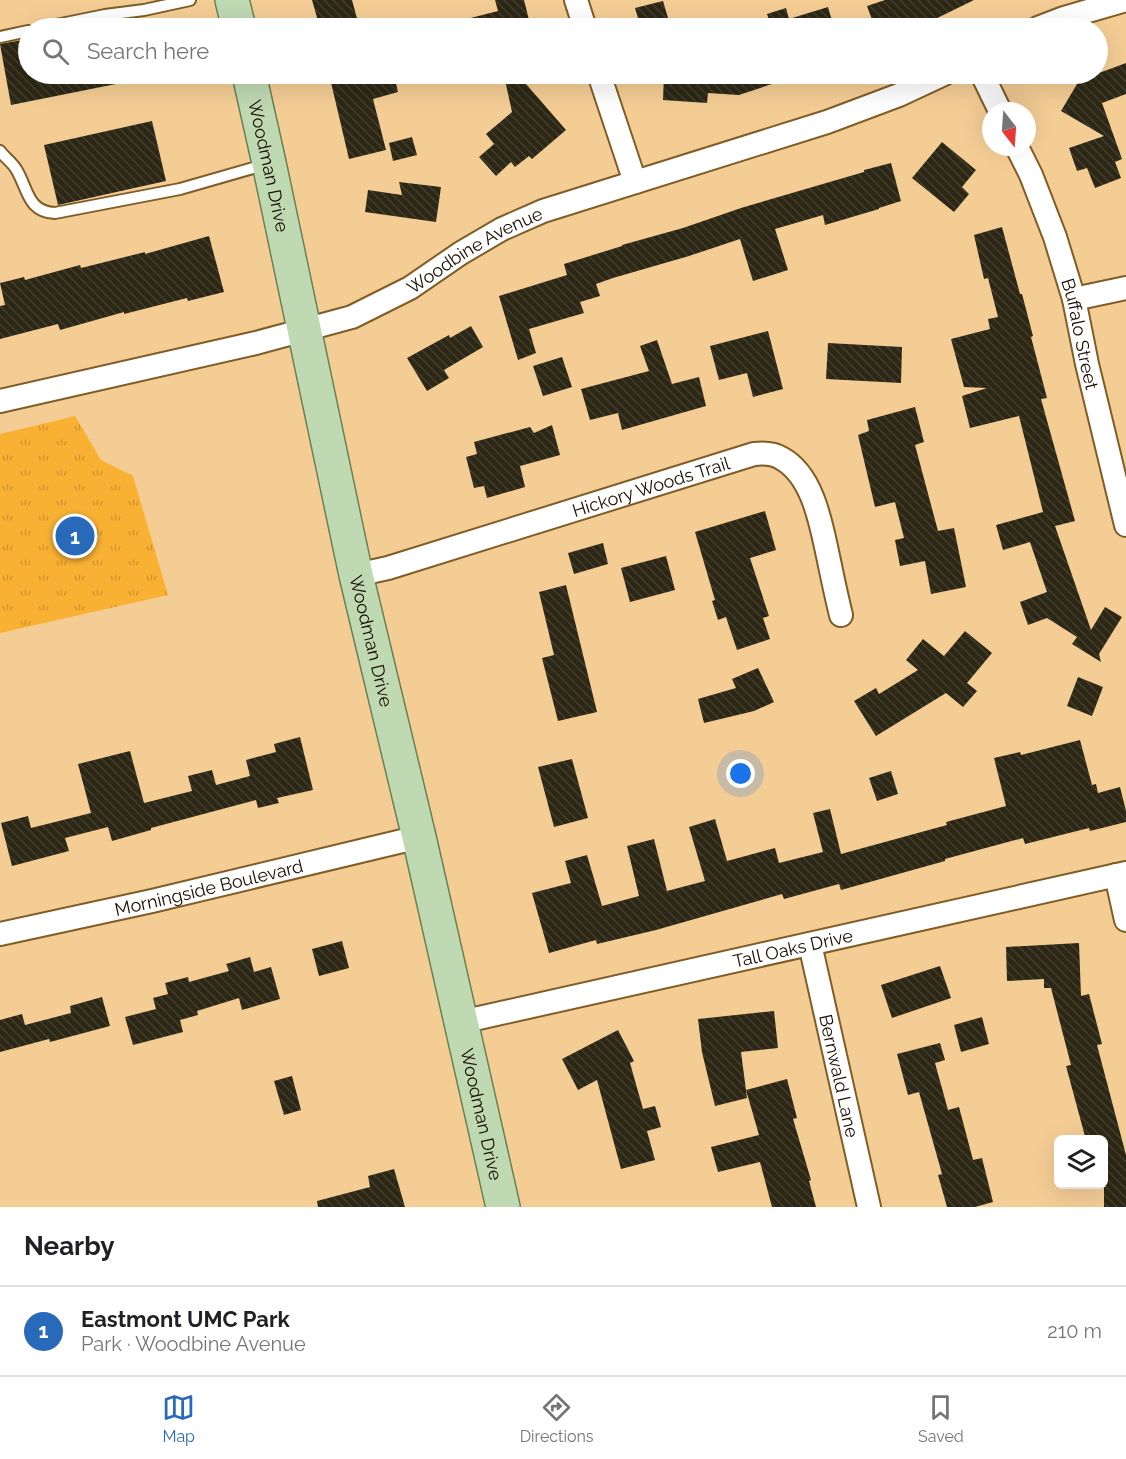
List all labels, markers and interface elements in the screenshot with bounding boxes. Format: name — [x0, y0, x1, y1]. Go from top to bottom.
search box — [18, 18, 1108, 84]
icon: search — [39, 35, 72, 68]
text: Search here — [87, 38, 209, 64]
street label: Woodman Drive — [245, 98, 294, 234]
north arrow — [982, 102, 1036, 156]
street label: Woodbine Avenue — [403, 202, 546, 298]
street label: Buffalo Street — [1058, 276, 1103, 391]
street label: Hickory Woods Trail — [569, 452, 732, 521]
pin: 1 — [56, 514, 94, 558]
street label: Woodman Drive — [346, 573, 398, 709]
your location — [726, 759, 755, 788]
street label: Morningside Boulevard — [113, 855, 305, 919]
street label: Tall Oaks Drive — [731, 924, 855, 971]
street label: Bernwald Lane — [816, 1012, 864, 1140]
street label: Woodman Drive — [457, 1046, 507, 1183]
map controls — [1054, 1135, 1108, 1189]
button: layers — [1054, 1135, 1108, 1189]
text: Nearby — [24, 1231, 114, 1261]
text: Eastmont UMC Park — [81, 1306, 290, 1332]
text: 1 — [39, 1319, 48, 1343]
text: 210 m — [1047, 1319, 1102, 1343]
text: Park · Woodbine Avenue — [81, 1332, 306, 1356]
tab: Map — [162, 1391, 195, 1446]
tab: Directions — [520, 1391, 594, 1446]
tab: Saved — [918, 1391, 964, 1446]

